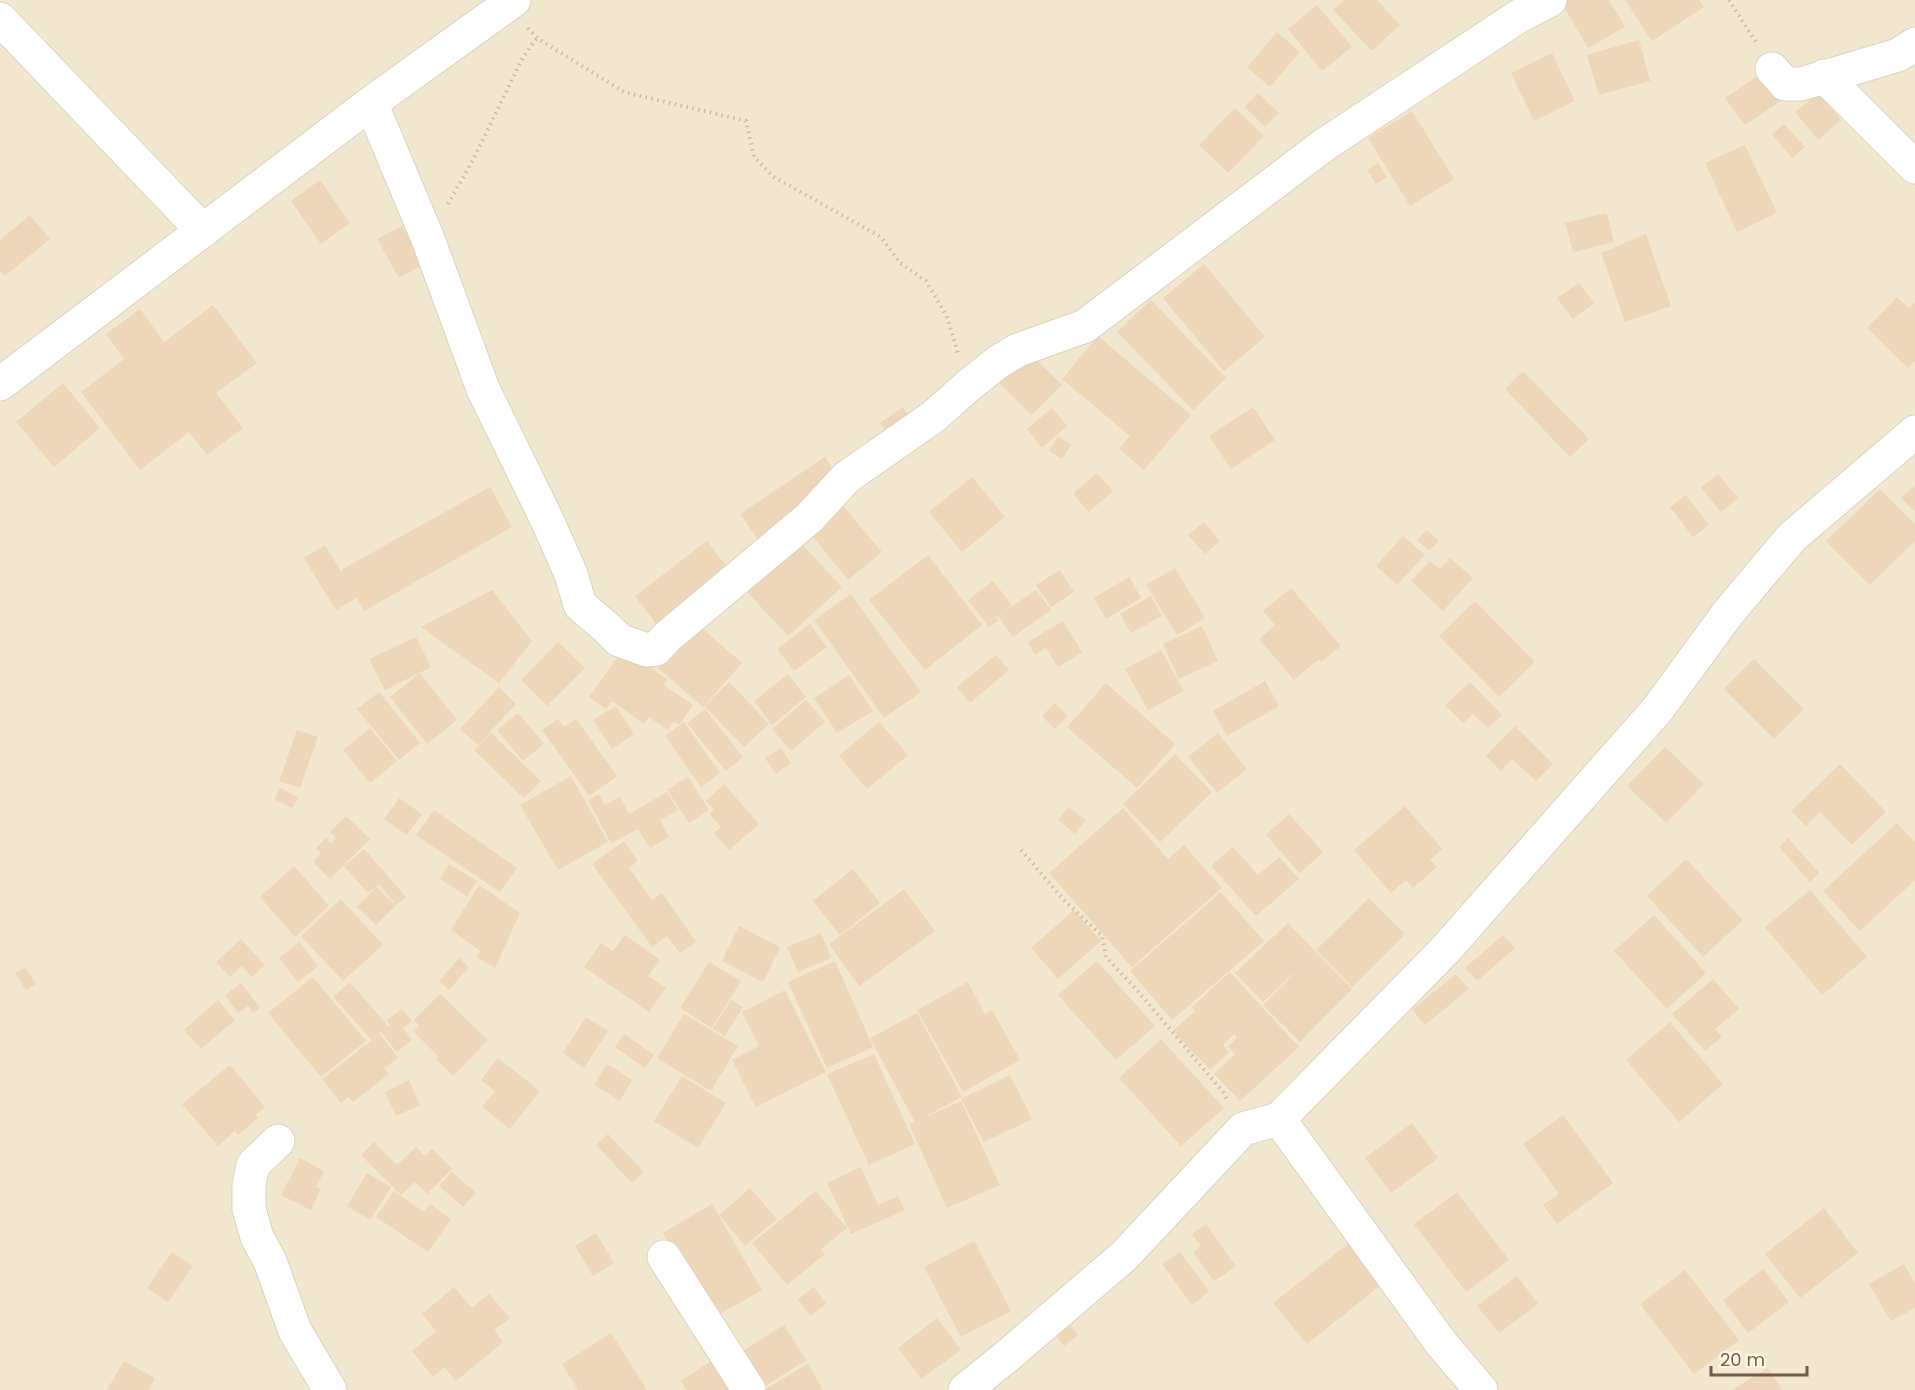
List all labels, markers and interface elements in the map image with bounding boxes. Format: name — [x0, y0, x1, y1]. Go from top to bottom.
scale bar — [1711, 1339, 1807, 1377]
text: 20 m — [1720, 1347, 1765, 1372]

